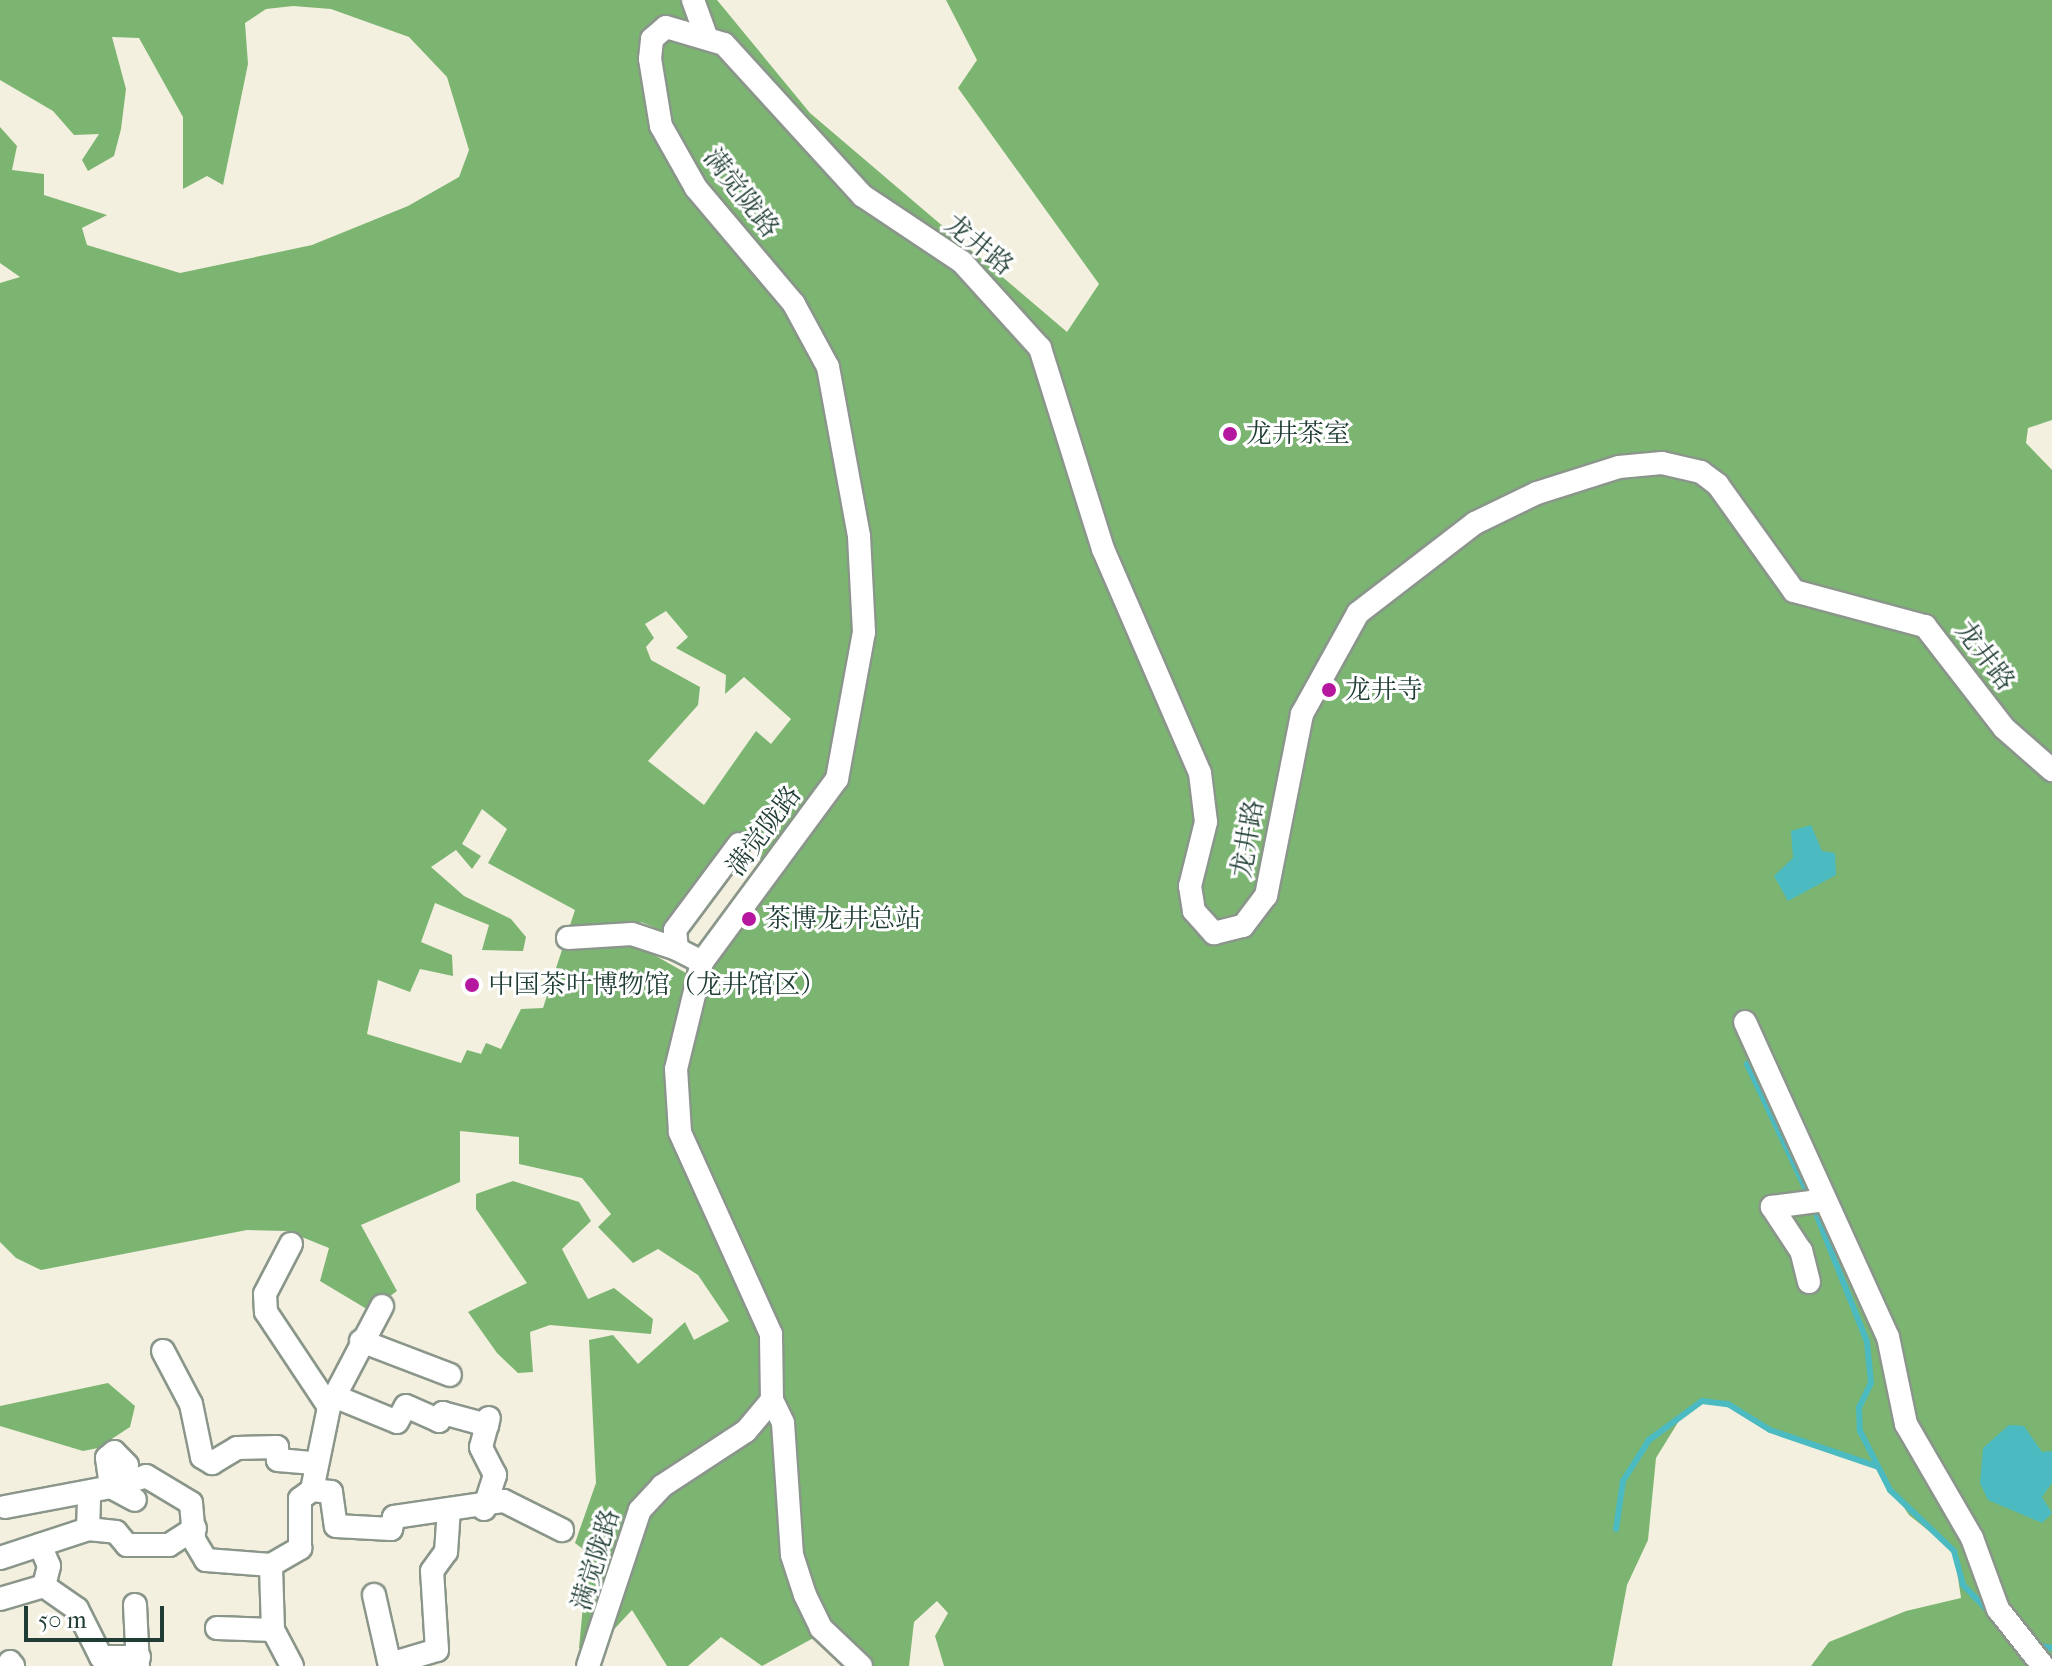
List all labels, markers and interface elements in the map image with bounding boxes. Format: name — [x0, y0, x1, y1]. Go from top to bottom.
street label: 满觉陇路 — [697, 142, 785, 244]
street label: 龙井路 — [939, 208, 1019, 282]
place label: 龙井茶室 — [1246, 418, 1350, 450]
marker: 龙井茶室 — [1221, 425, 1239, 443]
street label: 龙井路 — [1949, 615, 2021, 697]
place label: 龙井寺 — [1345, 674, 1423, 706]
marker: 龙井寺 — [1320, 681, 1338, 699]
street label: 满觉陇路 — [720, 780, 808, 882]
street label: 龙井路 — [1226, 798, 1270, 880]
place label: 茶博龙井总站 — [765, 903, 921, 935]
marker: 茶博龙井总站 — [740, 910, 758, 928]
place label: 中国茶叶博物馆（龙井馆区） — [488, 969, 826, 1001]
marker: 中国茶叶博物馆（龙井馆区） — [463, 976, 481, 994]
street label: 满觉陇路 — [566, 1506, 626, 1614]
scale bar — [28, 1590, 168, 1640]
text: 50 m — [38, 1606, 87, 1634]

